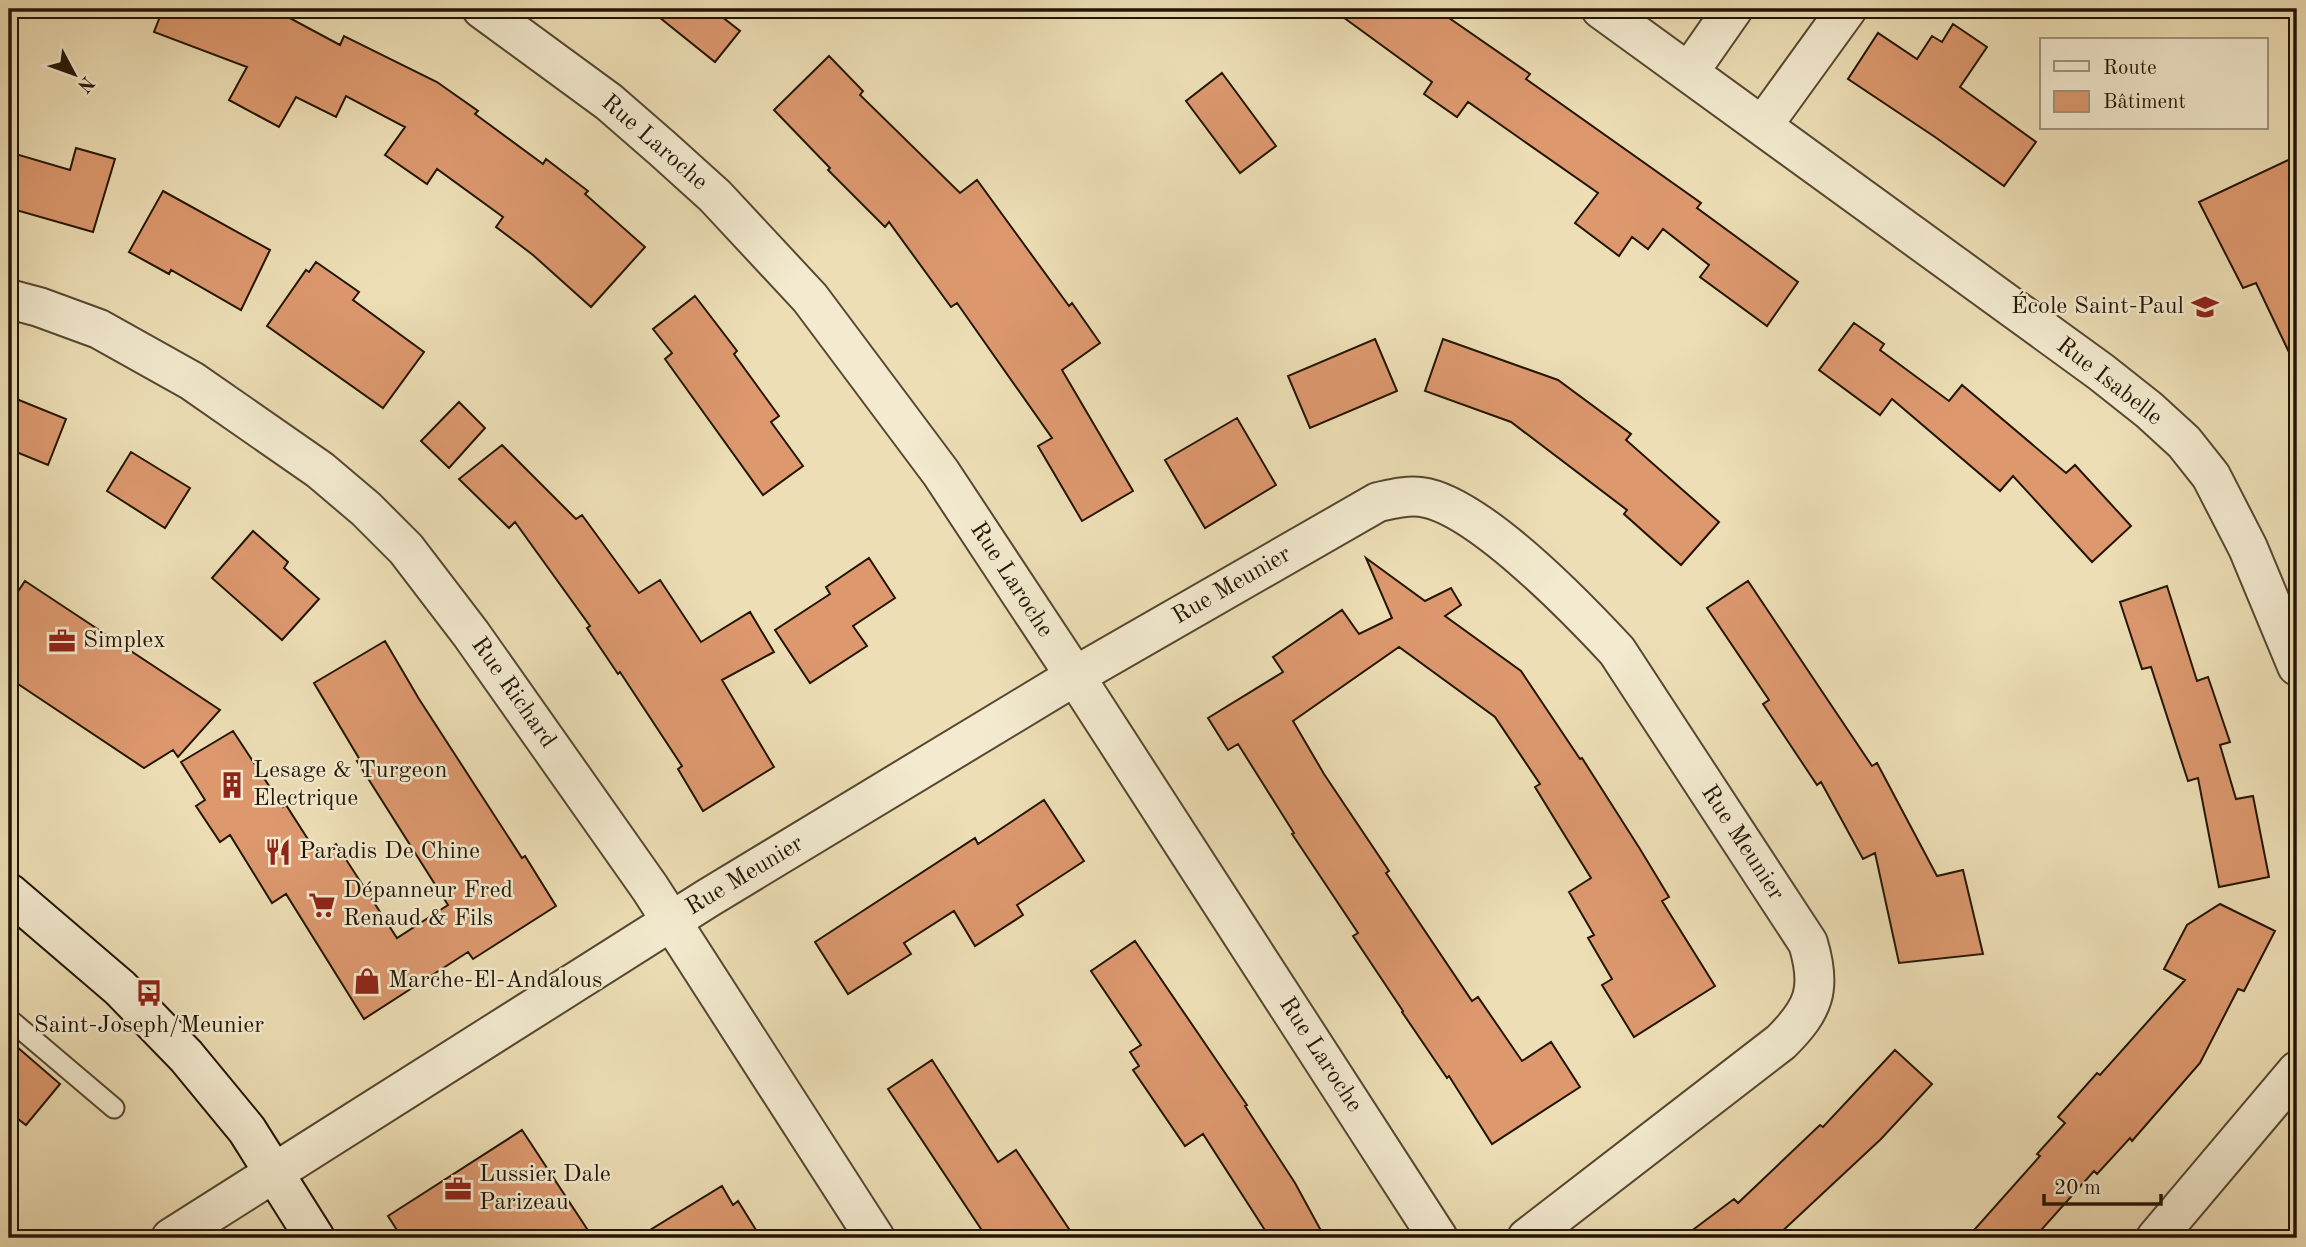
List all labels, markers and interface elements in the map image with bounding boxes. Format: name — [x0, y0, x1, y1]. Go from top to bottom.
north arrow — [38, 38, 108, 108]
legend — [2040, 38, 2268, 130]
text: Route — [2103, 58, 2157, 79]
text: N — [73, 72, 97, 96]
street label: Rue Laroche — [596, 91, 712, 195]
text: Bâtiment — [2103, 92, 2186, 113]
place label: École Saint-Paul — [2011, 291, 2184, 319]
school or university icon: École Saint-Paul — [2190, 292, 2220, 322]
street label: Rue Isabelle — [2052, 334, 2166, 430]
street label: Rue Laroche — [965, 518, 1057, 642]
street label: Rue Meunier — [1169, 543, 1295, 629]
office icon: Simplex — [47, 626, 77, 656]
place label: Simplex — [83, 629, 166, 653]
street label: Rue Richard — [466, 633, 560, 753]
place label: Lesage & Turgeon Electrique — [253, 759, 447, 811]
building icon: Lesage & Turgeon Electrique — [217, 770, 247, 800]
street label: Rue Meunier — [1696, 781, 1788, 905]
street label: Rue Meunier — [682, 832, 808, 920]
restaurant icon: Paradis De Chine — [263, 837, 293, 867]
place label: Paradis De Chine — [299, 840, 480, 864]
place label: Dépanneur Fred Renaud & Fils — [343, 879, 513, 931]
supermarket icon: Dépanneur Fred Renaud & Fils — [307, 890, 337, 920]
shop icon: Marche-El-Andalous — [352, 966, 382, 996]
place label: Marche-El-Andalous — [388, 969, 602, 993]
bus stop icon: Saint-Joseph/Meunier — [134, 978, 164, 1008]
street label: Rue Laroche — [1274, 993, 1366, 1117]
place label: Saint-Joseph/Meunier — [34, 1014, 264, 1038]
place label: Lussier Dale Parizeau — [479, 1163, 611, 1215]
scale bar — [2044, 1163, 2161, 1207]
office icon: Lussier Dale Parizeau — [443, 1174, 473, 1204]
text: 20 m — [2054, 1178, 2101, 1199]

